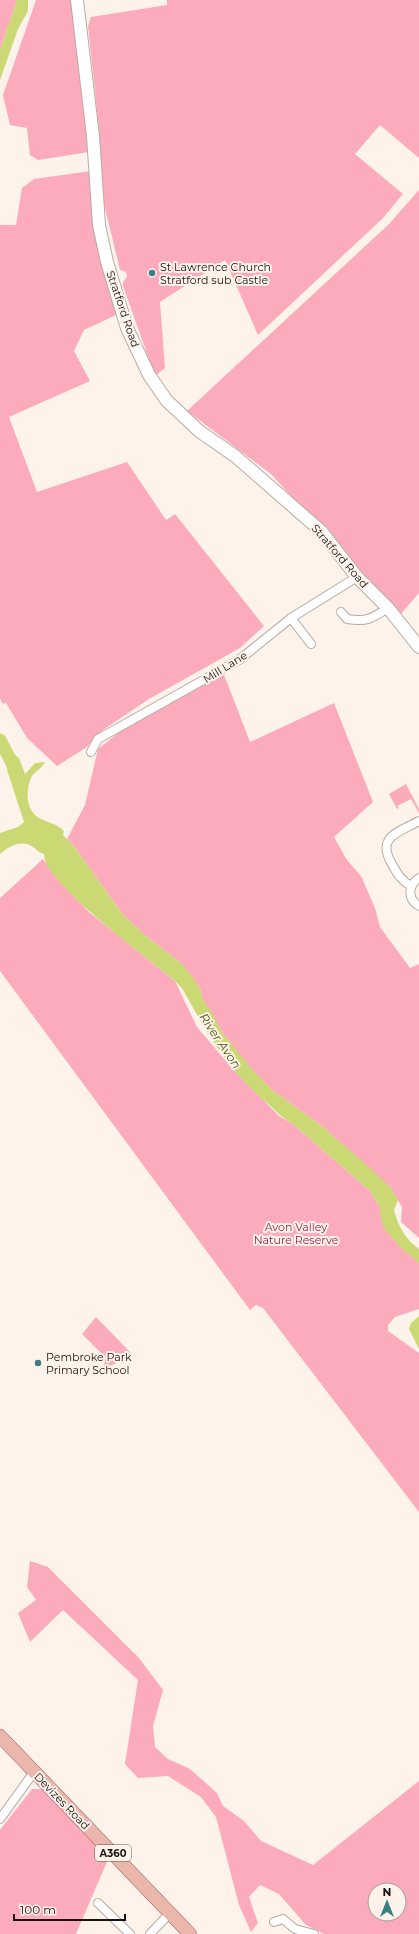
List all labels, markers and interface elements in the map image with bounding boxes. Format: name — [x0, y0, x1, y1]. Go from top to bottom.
place label: St Lawrence Church Stratford sub Castle — [160, 260, 271, 287]
marker: St Lawrence Church Stratford sub Castle — [147, 268, 157, 278]
street label: Stratford Road — [103, 269, 143, 349]
street label: Stratford Road — [308, 521, 372, 591]
street label: Mill Lane — [200, 648, 250, 686]
water label: River Avon — [196, 1010, 244, 1071]
park label: Avon Valley Nature Reserve — [254, 1220, 339, 1247]
place label: Pembroke Park Primary School — [46, 1350, 132, 1377]
marker: Pembroke Park Primary School — [33, 1358, 43, 1368]
street label: Devizes Road — [31, 1770, 93, 1832]
road number: A360 — [95, 1845, 131, 1861]
north arrow — [367, 1882, 407, 1922]
text: N — [383, 1885, 391, 1899]
scale bar — [14, 1896, 125, 1922]
text: 100 m — [20, 1902, 56, 1917]

